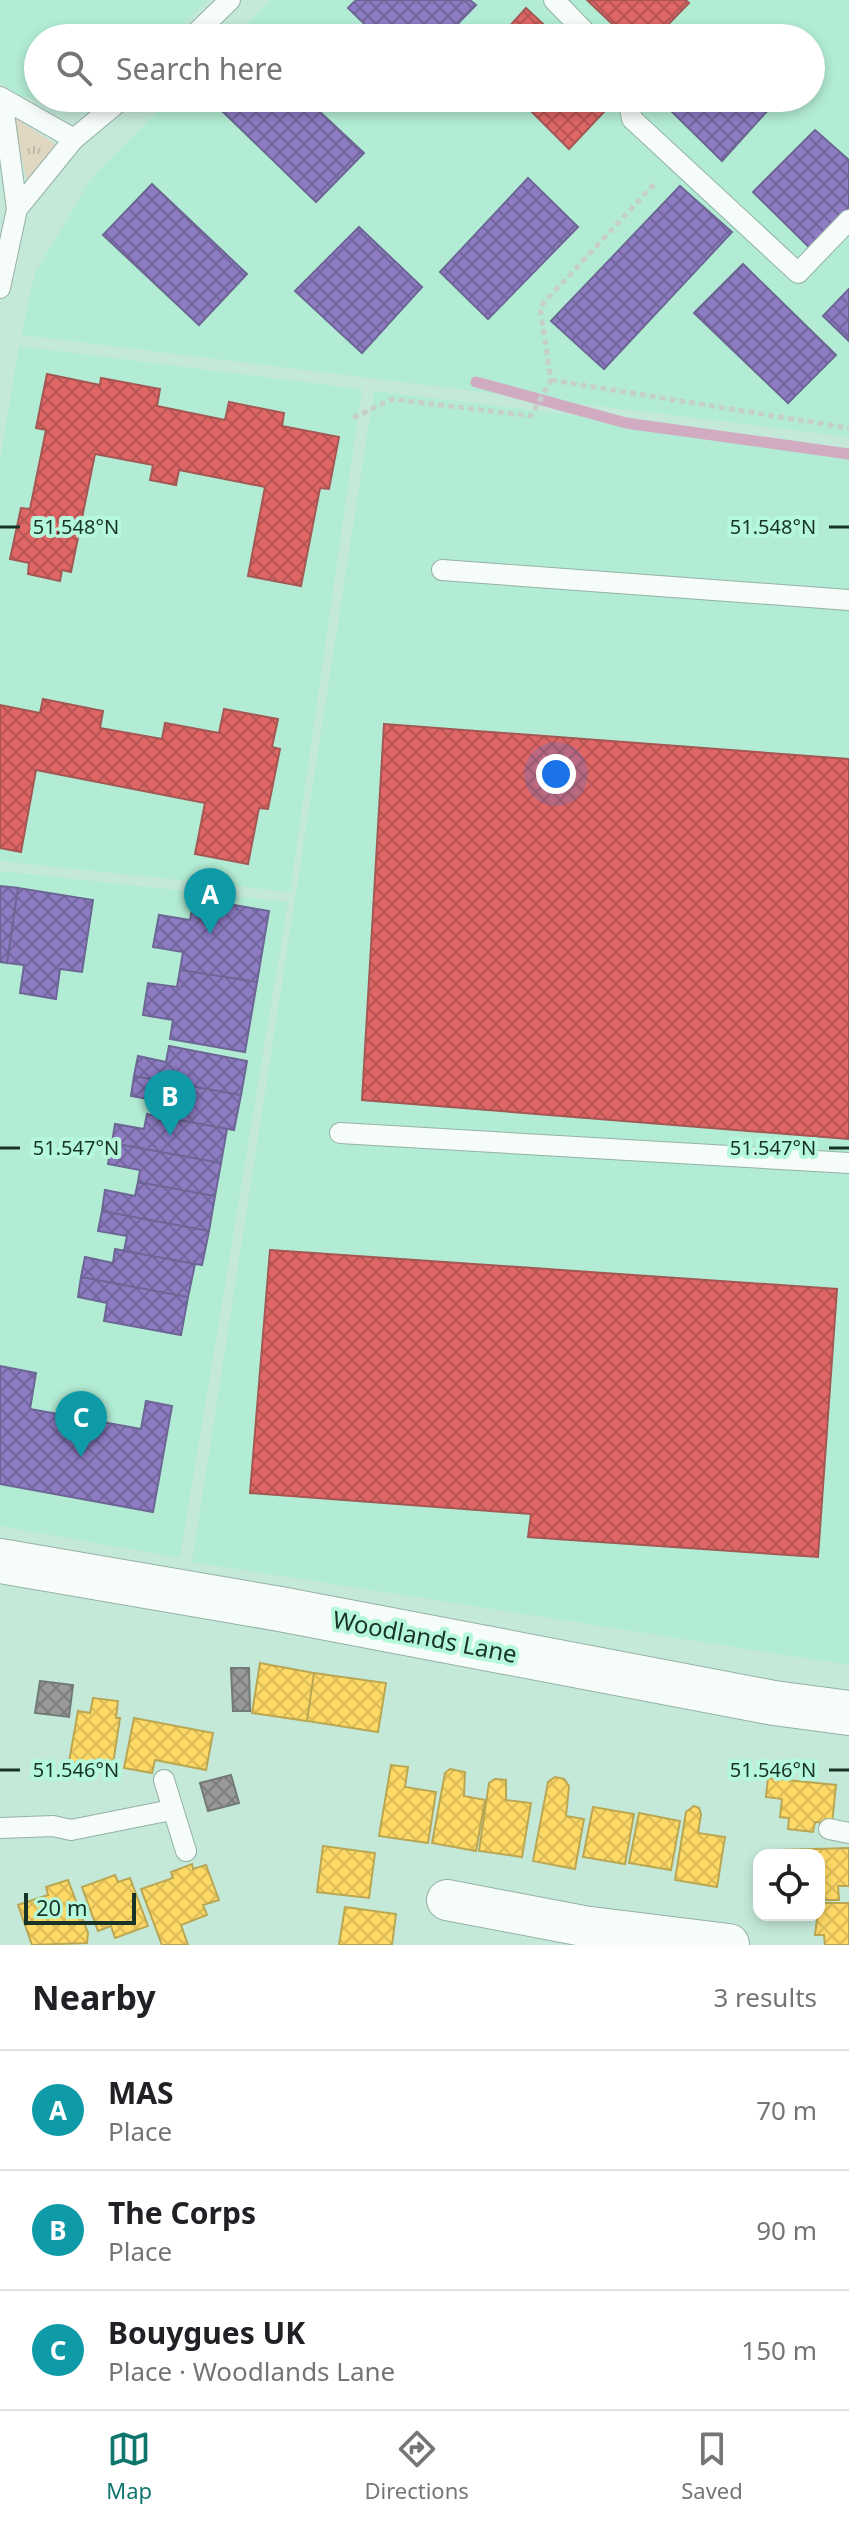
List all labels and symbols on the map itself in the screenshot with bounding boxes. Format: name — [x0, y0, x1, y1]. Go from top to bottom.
text: 51.548°N — [33, 513, 119, 540]
text: 51.548°N — [730, 513, 816, 540]
your location — [536, 754, 576, 794]
pin: A — [184, 868, 236, 934]
pin: B — [144, 1070, 196, 1136]
text: 51.547°N — [33, 1134, 119, 1161]
text: 51.547°N — [730, 1134, 816, 1161]
pin: C — [55, 1391, 107, 1457]
street label: Woodlands Lane — [330, 1602, 520, 1670]
text: 51.546°N — [33, 1756, 119, 1783]
text: 51.546°N — [730, 1756, 816, 1783]
scale bar — [24, 1889, 136, 1925]

